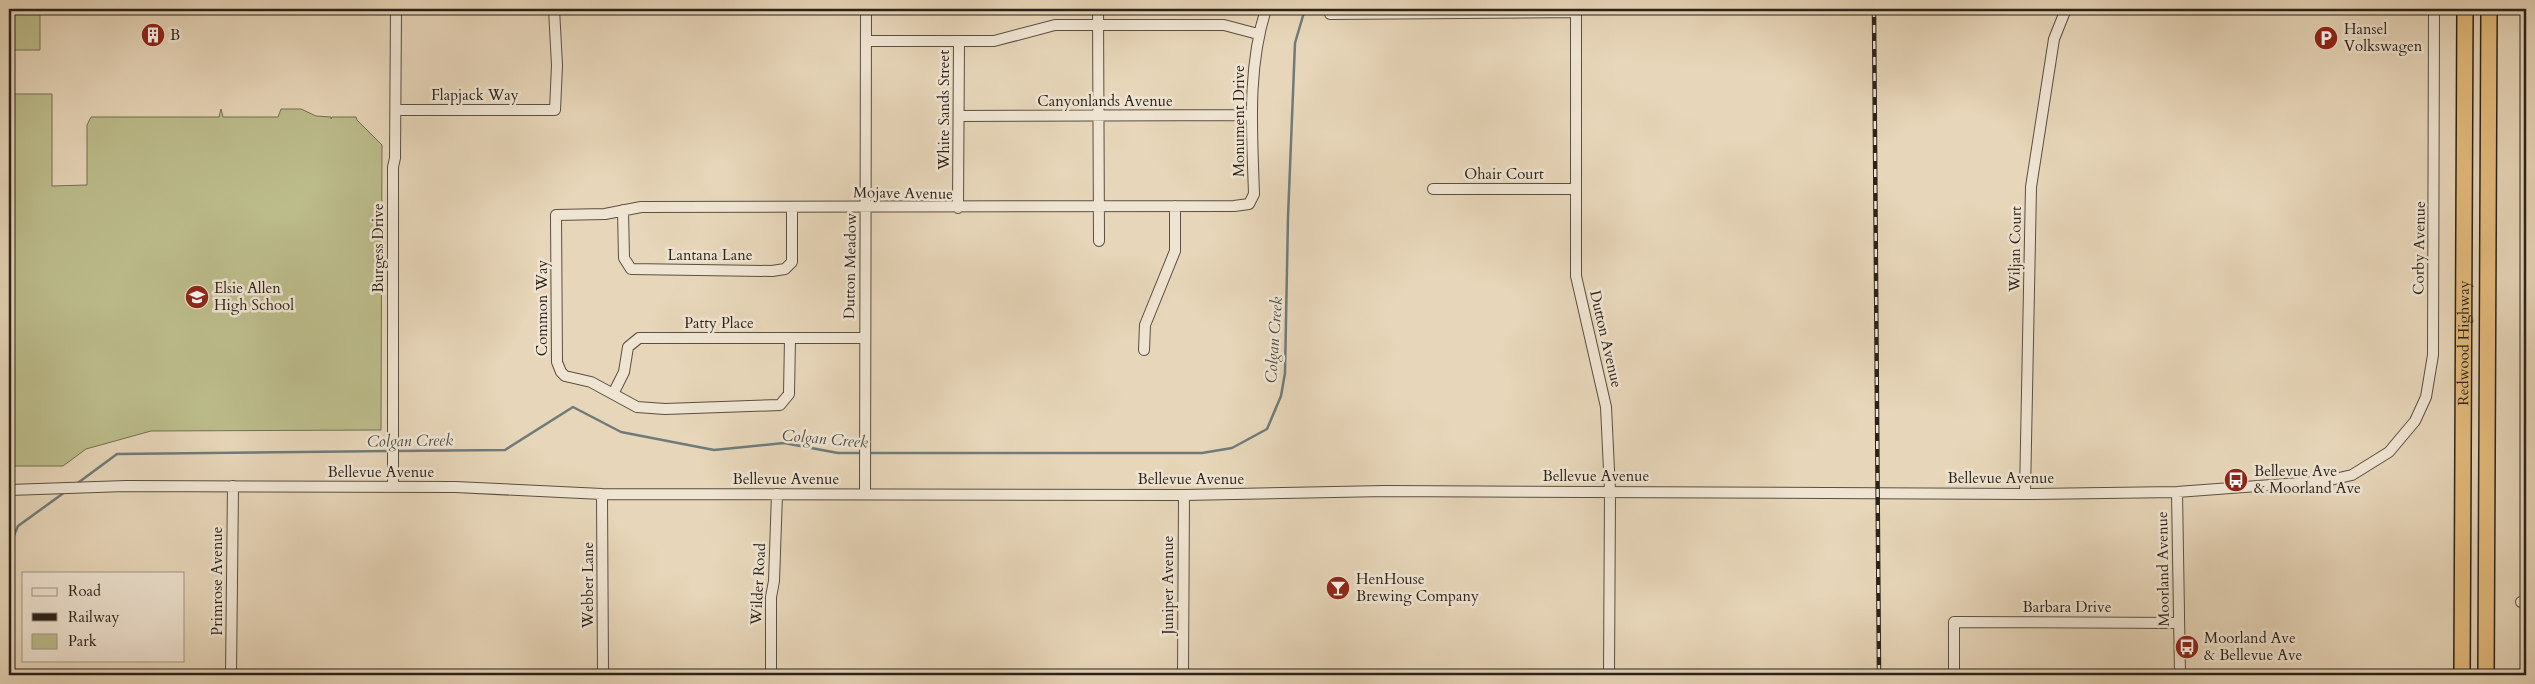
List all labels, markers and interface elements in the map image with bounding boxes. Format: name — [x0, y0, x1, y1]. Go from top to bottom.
place label: Hansel Volkswagen — [2344, 19, 2423, 56]
building icon: B — [140, 22, 166, 48]
place label: B — [170, 25, 180, 45]
parking icon: Hansel Volkswagen — [2313, 25, 2339, 51]
street label: White Sands Street — [934, 50, 954, 171]
street label: Monument Drive — [1229, 65, 1249, 177]
street label: Flapjack Way — [431, 85, 519, 105]
street label: Canyonlands Avenue — [1037, 91, 1173, 111]
street label: Ohair Court — [1464, 164, 1544, 184]
street label: Mojave Avenue — [853, 182, 953, 204]
street label: Corby Avenue — [2408, 201, 2430, 295]
street label: Burgess Drive — [368, 203, 388, 293]
street label: Wiljan Court — [2004, 206, 2026, 293]
street label: Dutton Meadow — [839, 213, 861, 319]
street label: Lantana Lane — [667, 245, 753, 265]
street label: Common Way — [532, 260, 552, 356]
place label: Elsie Allen High School — [214, 278, 294, 315]
street label: Redwood Highway — [2453, 280, 2474, 406]
school or university icon: Elsie Allen High School — [184, 284, 210, 310]
street label: Dutton Avenue — [1585, 288, 1627, 390]
water label: Colgan Creek — [1260, 296, 1288, 384]
street label: Patty Place — [684, 313, 754, 333]
water label: Colgan Creek — [781, 424, 869, 454]
water label: Colgan Creek — [367, 429, 453, 453]
place label: Bellevue Ave & Moorland Ave — [2254, 461, 2361, 498]
street label: Bellevue Avenue — [328, 462, 435, 482]
street label: Bellevue Avenue — [1543, 466, 1650, 486]
bus stop icon: Bellevue Ave & Moorland Ave — [2223, 467, 2249, 493]
street label: Bellevue Avenue — [1948, 468, 2055, 488]
street label: Bellevue Avenue — [733, 469, 840, 489]
street label: Bellevue Avenue — [1138, 469, 1245, 489]
street label: Moorland Avenue — [2152, 511, 2174, 627]
street label: Primrose Avenue — [207, 526, 227, 636]
street label: Juniper Avenue — [1158, 535, 1178, 637]
street label: Webber Lane — [578, 541, 598, 629]
street label: Wilder Road — [746, 543, 770, 626]
place label: HenHouse Brewing Company — [1356, 569, 1479, 606]
legend — [22, 572, 185, 662]
bar icon: HenHouse Brewing Company — [1325, 575, 1351, 601]
text: Road — [68, 581, 101, 601]
street label: Barbara Drive — [2023, 597, 2112, 617]
text: Railway — [68, 607, 119, 627]
place label: Moorland Ave & Bellevue Ave — [2204, 628, 2303, 665]
text: Park — [68, 631, 97, 651]
bus stop icon: Moorland Ave & Bellevue Ave — [2174, 634, 2200, 660]

